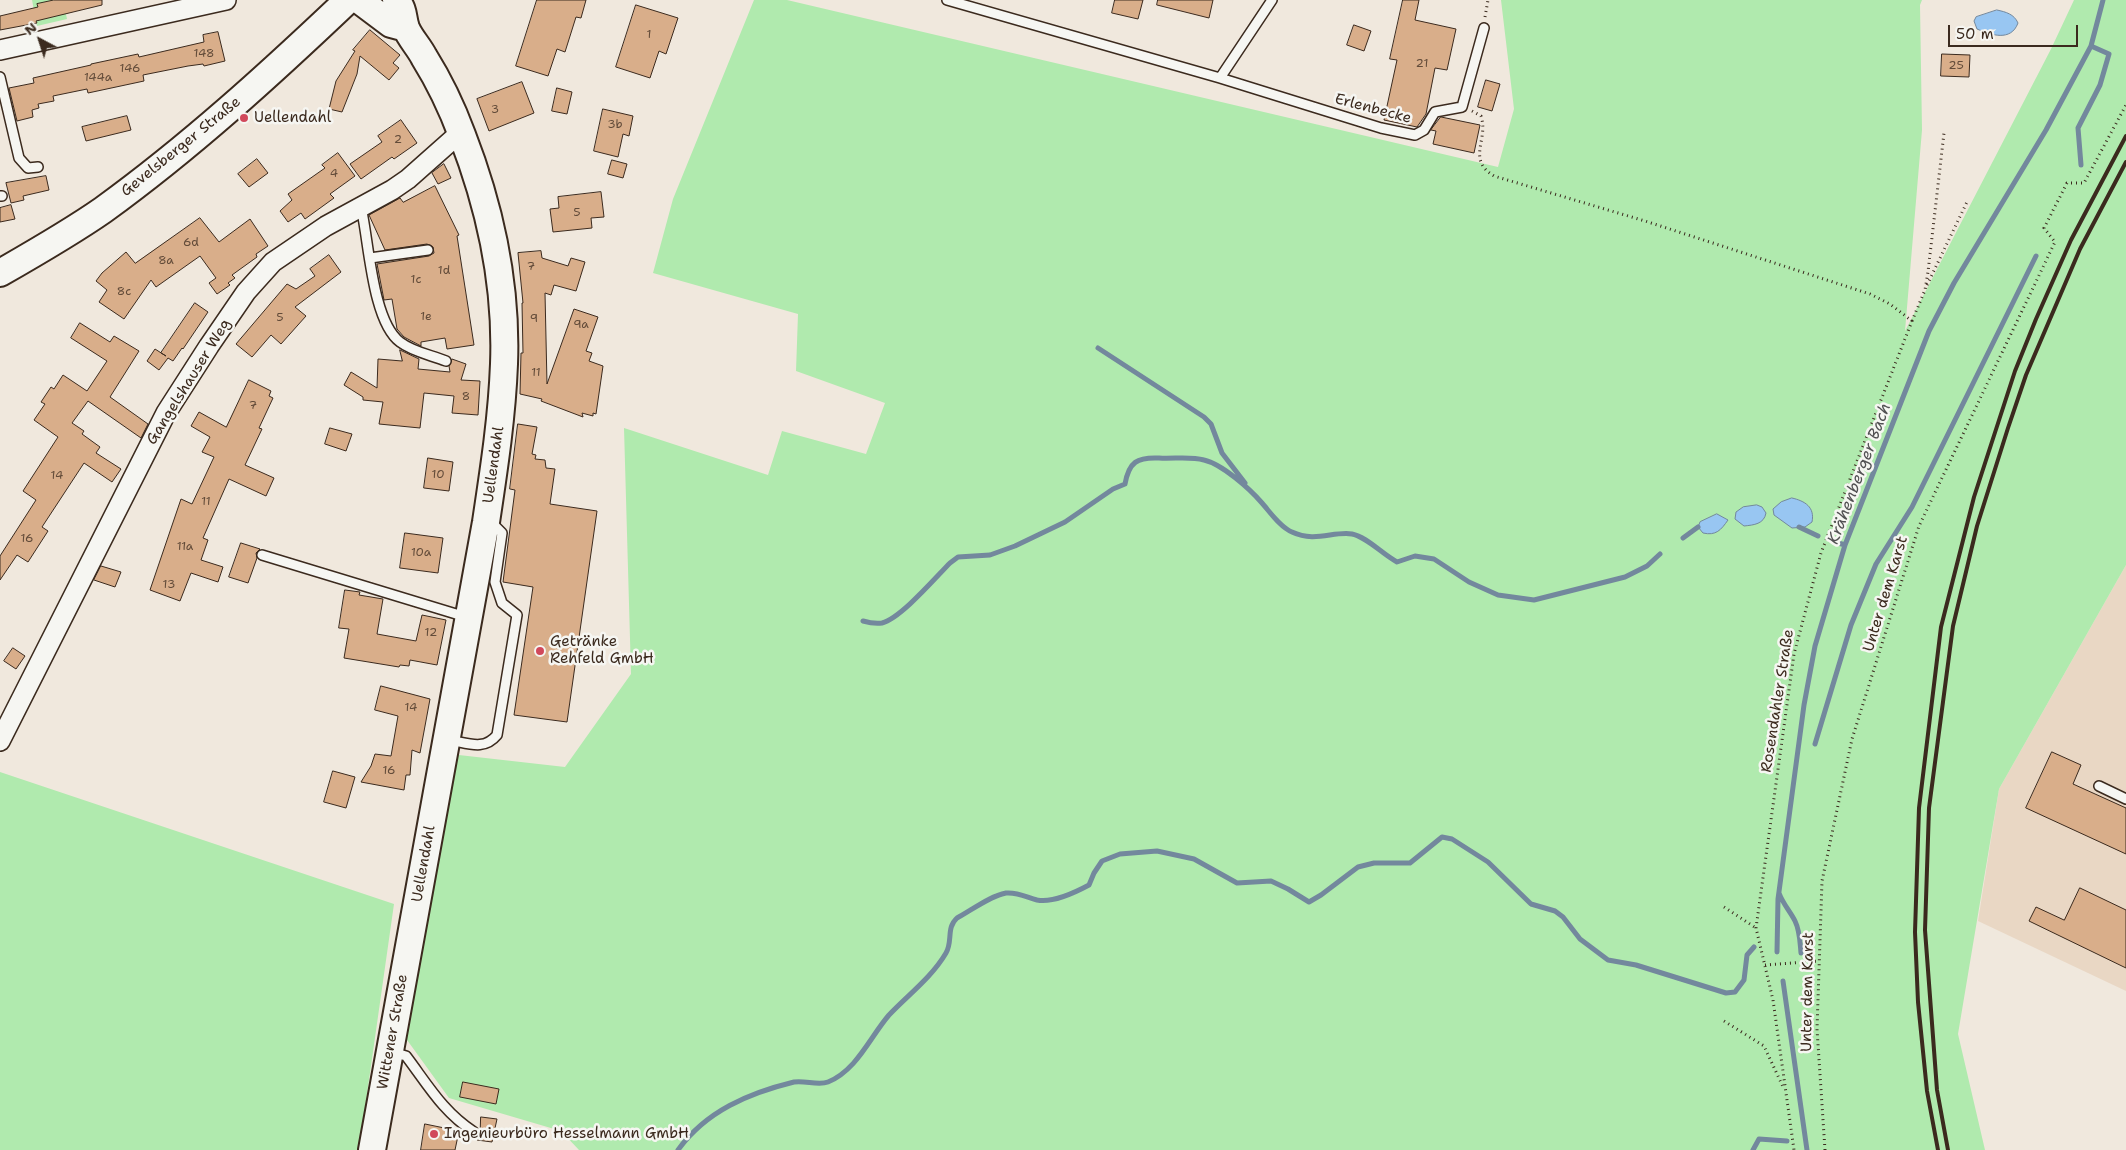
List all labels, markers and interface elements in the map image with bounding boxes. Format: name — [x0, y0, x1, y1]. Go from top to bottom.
north arrow — [15, 15, 65, 65]
scale bar — [1951, 15, 2081, 47]
text: N — [20, 18, 40, 39]
text: 50 m — [1956, 24, 1994, 44]
house number: 1 — [646, 28, 652, 42]
house number: 148 — [194, 47, 214, 61]
house number: 21 — [1416, 57, 1428, 71]
house number: 25 — [1948, 59, 1964, 73]
house number: 146 — [119, 62, 141, 76]
house number: 144a — [84, 71, 112, 85]
street label: Erlenbecke — [1333, 90, 1413, 128]
street label: Gevelsberger Straße — [118, 93, 244, 201]
house number: 3 — [491, 103, 499, 117]
place label: Uellendahl — [254, 109, 331, 127]
marker: Uellendahl — [238, 112, 250, 124]
house number: 3b — [607, 118, 623, 132]
house number: 2 — [394, 133, 402, 147]
house number: 4 — [330, 167, 338, 181]
house number: 5 — [573, 206, 581, 220]
house number: 6d — [183, 236, 199, 250]
house number: 8a — [158, 254, 174, 268]
house number: 7 — [527, 260, 535, 274]
house number: 1d — [438, 264, 450, 278]
house number: 1c — [410, 273, 422, 287]
house number: 8c — [117, 285, 131, 299]
house number: 1e — [420, 310, 432, 324]
house number: 5 — [276, 311, 284, 325]
house number: 9 — [530, 312, 538, 326]
street label: Gangelshauser Weg — [143, 316, 235, 448]
house number: 9a — [573, 318, 589, 332]
house number: 11 — [531, 366, 541, 380]
house number: 8 — [462, 390, 470, 404]
house number: 7 — [249, 399, 257, 413]
water label: Krähenberger Bach — [1824, 401, 1896, 547]
street label: Uellendahl — [480, 426, 508, 504]
house number: 10 — [431, 468, 445, 482]
house number: 14 — [51, 469, 63, 483]
house number: 11 — [201, 495, 211, 509]
house number: 16 — [20, 532, 34, 546]
street label: Unter dem Karst — [1860, 534, 1912, 654]
house number: 11a — [177, 540, 193, 554]
house number: 10a — [411, 546, 431, 560]
house number: 13 — [163, 578, 175, 592]
house number: 12 — [425, 626, 437, 640]
street label: Rosendahler Straße — [1758, 628, 1798, 774]
place label: Getränke Rehfeld GmbH — [550, 633, 654, 668]
marker: Getränke Rehfeld GmbH — [534, 645, 546, 657]
house number: 14 — [405, 701, 417, 715]
house number: 16 — [382, 764, 396, 778]
street label: Uellendahl — [408, 824, 440, 904]
street label: Unter dem Karst — [1798, 932, 1818, 1052]
street label: Wittener Straße — [374, 973, 412, 1091]
place label: Ingenieurbüro Hesselmann GmbH — [444, 1125, 689, 1143]
marker: Ingenieurbüro Hesselmann GmbH — [428, 1128, 440, 1140]

